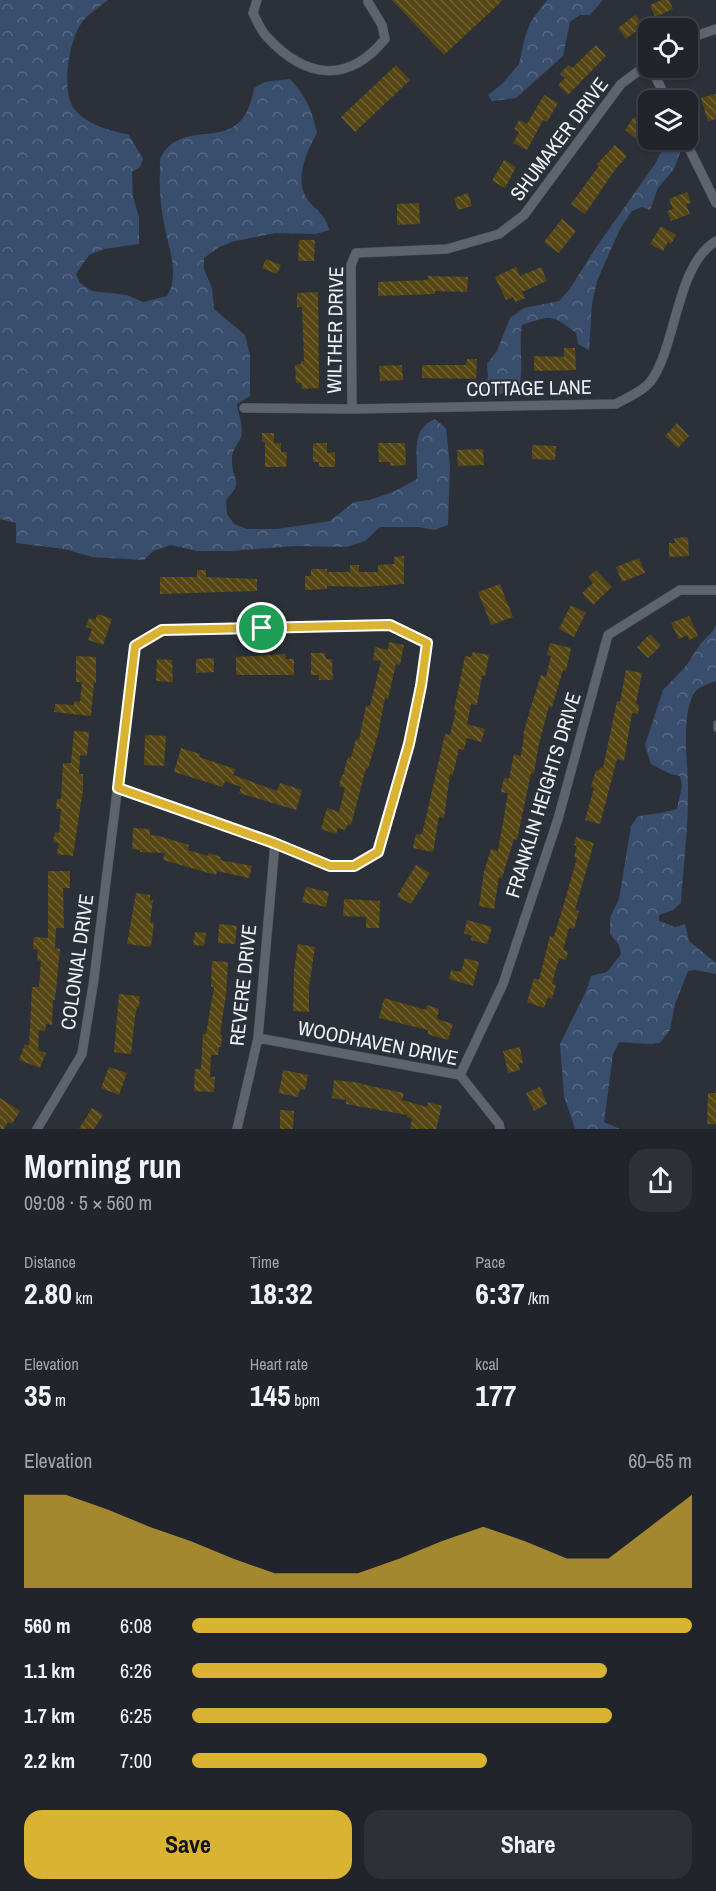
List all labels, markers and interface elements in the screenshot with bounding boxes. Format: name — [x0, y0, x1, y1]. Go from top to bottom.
map controls — [638, 18, 698, 150]
button: locate — [638, 18, 698, 78]
street label: SHUMAKER DRIVE — [503, 72, 614, 206]
button: layers — [638, 90, 698, 150]
street label: WILTHER DRIVE — [320, 266, 349, 394]
street label: COTTAGE LANE — [466, 373, 592, 402]
pin — [236, 602, 287, 653]
icon: arrive — [245, 611, 278, 644]
street label: FRANKLIN HEIGHTS DRIVE — [498, 689, 587, 901]
street label: COLONIAL DRIVE — [54, 892, 99, 1032]
street label: REVERE DRIVE — [223, 923, 262, 1047]
street label: WOODHAVEN DRIVE — [296, 1014, 461, 1071]
text: Morning run — [24, 1144, 182, 1188]
button: share — [629, 1149, 692, 1212]
text: 09:08 · 5 × 560 m — [24, 1189, 152, 1216]
text: Distance — [24, 1251, 76, 1273]
text: Time — [250, 1251, 279, 1273]
text: Pace — [475, 1251, 505, 1273]
text: 2.80 — [24, 1273, 72, 1313]
text: 18:32 — [250, 1273, 313, 1313]
text: 6:37 — [475, 1273, 525, 1313]
text: km — [72, 1287, 93, 1309]
text: /km — [525, 1287, 549, 1309]
text: Elevation — [24, 1353, 79, 1375]
text: Heart rate — [250, 1353, 308, 1375]
text: kcal — [475, 1353, 499, 1375]
text: 35 — [24, 1375, 51, 1415]
text: 145 — [250, 1375, 291, 1415]
text: 177 — [475, 1375, 516, 1415]
text: m — [51, 1389, 66, 1411]
text: bpm — [291, 1389, 320, 1411]
text: Elevation — [24, 1447, 92, 1474]
text: 60–65 m — [628, 1447, 692, 1474]
text: 560 m — [24, 1612, 71, 1639]
text: 6:08 — [120, 1612, 152, 1639]
text: 1.1 km — [24, 1657, 75, 1684]
text: 6:26 — [120, 1657, 152, 1684]
text: 1.7 km — [24, 1702, 75, 1729]
text: 6:25 — [120, 1702, 152, 1729]
text: 2.2 km — [24, 1747, 75, 1774]
text: 7:00 — [120, 1747, 152, 1774]
button: Save — [24, 1810, 352, 1879]
button: Share — [364, 1810, 692, 1879]

